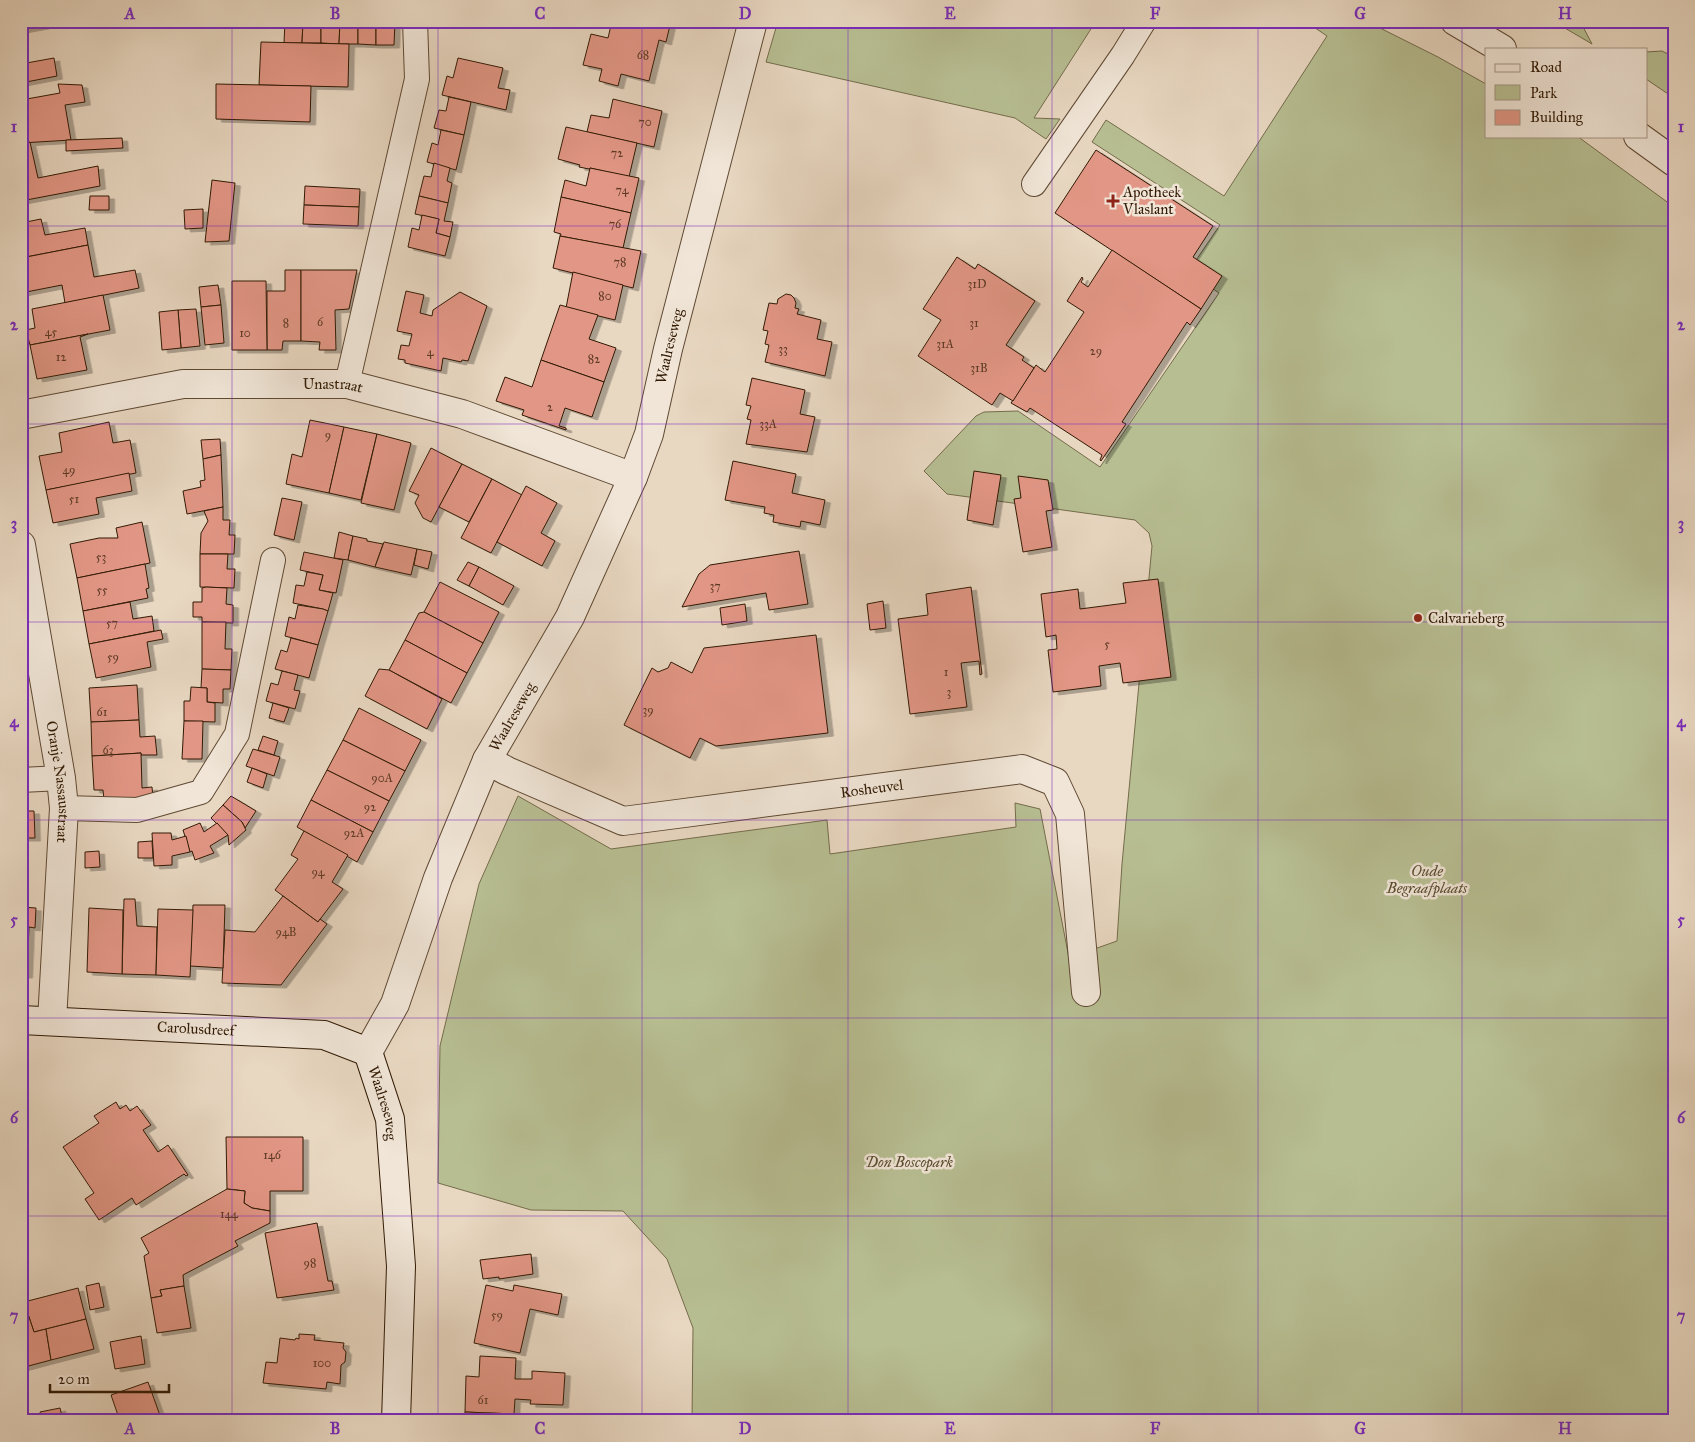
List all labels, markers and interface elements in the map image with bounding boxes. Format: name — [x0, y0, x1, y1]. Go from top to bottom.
text: A — [124, 4, 136, 23]
text: B — [330, 4, 340, 23]
text: C — [535, 4, 546, 23]
text: D — [739, 4, 752, 23]
text: E — [944, 4, 956, 23]
text: F — [1150, 4, 1161, 23]
text: G — [1354, 4, 1366, 23]
text: H — [1558, 4, 1572, 23]
house number: 68 — [637, 48, 649, 62]
legend — [1485, 48, 1648, 138]
text: Road — [1530, 58, 1562, 76]
text: Park — [1530, 84, 1557, 102]
text: Building — [1530, 108, 1584, 126]
house number: 70 — [638, 115, 652, 129]
text: 1 — [11, 117, 18, 136]
text: 1 — [1678, 117, 1685, 136]
house number: 72 — [611, 146, 623, 160]
house number: 74 — [616, 183, 629, 197]
place label: Apotheek Vlaslant — [1122, 183, 1181, 218]
marker: Apotheek Vlaslant — [1107, 195, 1119, 207]
house number: 76 — [609, 217, 622, 231]
house number: 78 — [614, 255, 626, 269]
house number: 31D — [967, 277, 987, 291]
house number: 80 — [598, 289, 612, 303]
street label: Waalreseweg — [652, 306, 687, 385]
text: 2 — [10, 315, 19, 334]
house number: 6 — [317, 315, 324, 329]
text: 2 — [1677, 315, 1686, 334]
house number: 8 — [283, 316, 289, 330]
house number: 31 — [969, 316, 979, 330]
house number: 45 — [45, 325, 58, 339]
house number: 10 — [239, 326, 251, 340]
house number: 31A — [936, 337, 954, 351]
house number: 33 — [778, 342, 788, 356]
house number: 29 — [1090, 344, 1102, 358]
house number: 4 — [427, 345, 434, 359]
house number: 12 — [56, 350, 66, 364]
house number: 82 — [588, 352, 600, 366]
house number: 31B — [970, 361, 988, 375]
street label: Unastraat — [303, 375, 366, 397]
house number: 2 — [547, 400, 553, 414]
house number: 33A — [759, 417, 777, 431]
house number: 9 — [325, 428, 331, 442]
house number: 49 — [62, 463, 76, 477]
house number: 51 — [69, 492, 79, 506]
text: 3 — [11, 514, 17, 534]
text: 3 — [1678, 514, 1684, 534]
house number: 53 — [96, 550, 106, 564]
house number: 37 — [709, 579, 721, 593]
house number: 55 — [96, 583, 108, 597]
place label: Calvarieberg — [1428, 609, 1505, 627]
marker: Calvarieberg — [1412, 612, 1424, 624]
house number: 57 — [106, 616, 118, 630]
house number: 5 — [1104, 637, 1110, 651]
house number: 59 — [107, 650, 119, 664]
house number: 1 — [944, 665, 949, 679]
street label: Waalreseweg — [485, 678, 540, 754]
house number: 3 — [947, 685, 952, 699]
house number: 39 — [642, 703, 654, 717]
house number: 61 — [97, 705, 108, 719]
text: 4 — [10, 712, 20, 732]
text: 4 — [1677, 712, 1687, 732]
street label: Oranje Nassaustraat — [42, 719, 73, 844]
house number: 63 — [103, 743, 114, 757]
house number: 90A — [371, 771, 393, 785]
street label: Rosheuvel — [839, 775, 905, 802]
house number: 92 — [364, 800, 376, 814]
house number: 92A — [344, 826, 364, 840]
park label: Oude Begraafplaats — [1386, 862, 1468, 898]
house number: 94 — [311, 865, 325, 879]
text: 5 — [10, 910, 18, 929]
text: 5 — [1677, 910, 1685, 929]
house number: 94B — [275, 925, 297, 939]
street label: Carolusdreef — [156, 1018, 238, 1040]
street label: Waalreseweg — [364, 1064, 401, 1142]
text: 6 — [10, 1108, 19, 1127]
text: 6 — [1677, 1108, 1686, 1127]
house number: 146 — [263, 1148, 282, 1162]
park label: Don Boscopark — [865, 1153, 953, 1172]
house number: 144 — [220, 1207, 238, 1221]
house number: 98 — [304, 1256, 316, 1270]
text: 7 — [10, 1306, 19, 1325]
text: 7 — [1677, 1306, 1686, 1325]
house number: 59 — [491, 1308, 503, 1322]
house number: 100 — [313, 1356, 331, 1370]
scale bar — [50, 1362, 169, 1394]
text: 20 m — [58, 1370, 90, 1388]
house number: 61 — [478, 1393, 489, 1407]
text: A — [124, 1419, 136, 1438]
text: B — [330, 1419, 340, 1438]
text: C — [535, 1419, 546, 1438]
text: D — [739, 1419, 752, 1438]
text: E — [944, 1419, 956, 1438]
text: F — [1150, 1419, 1161, 1438]
text: G — [1354, 1419, 1366, 1438]
text: H — [1558, 1419, 1572, 1438]

